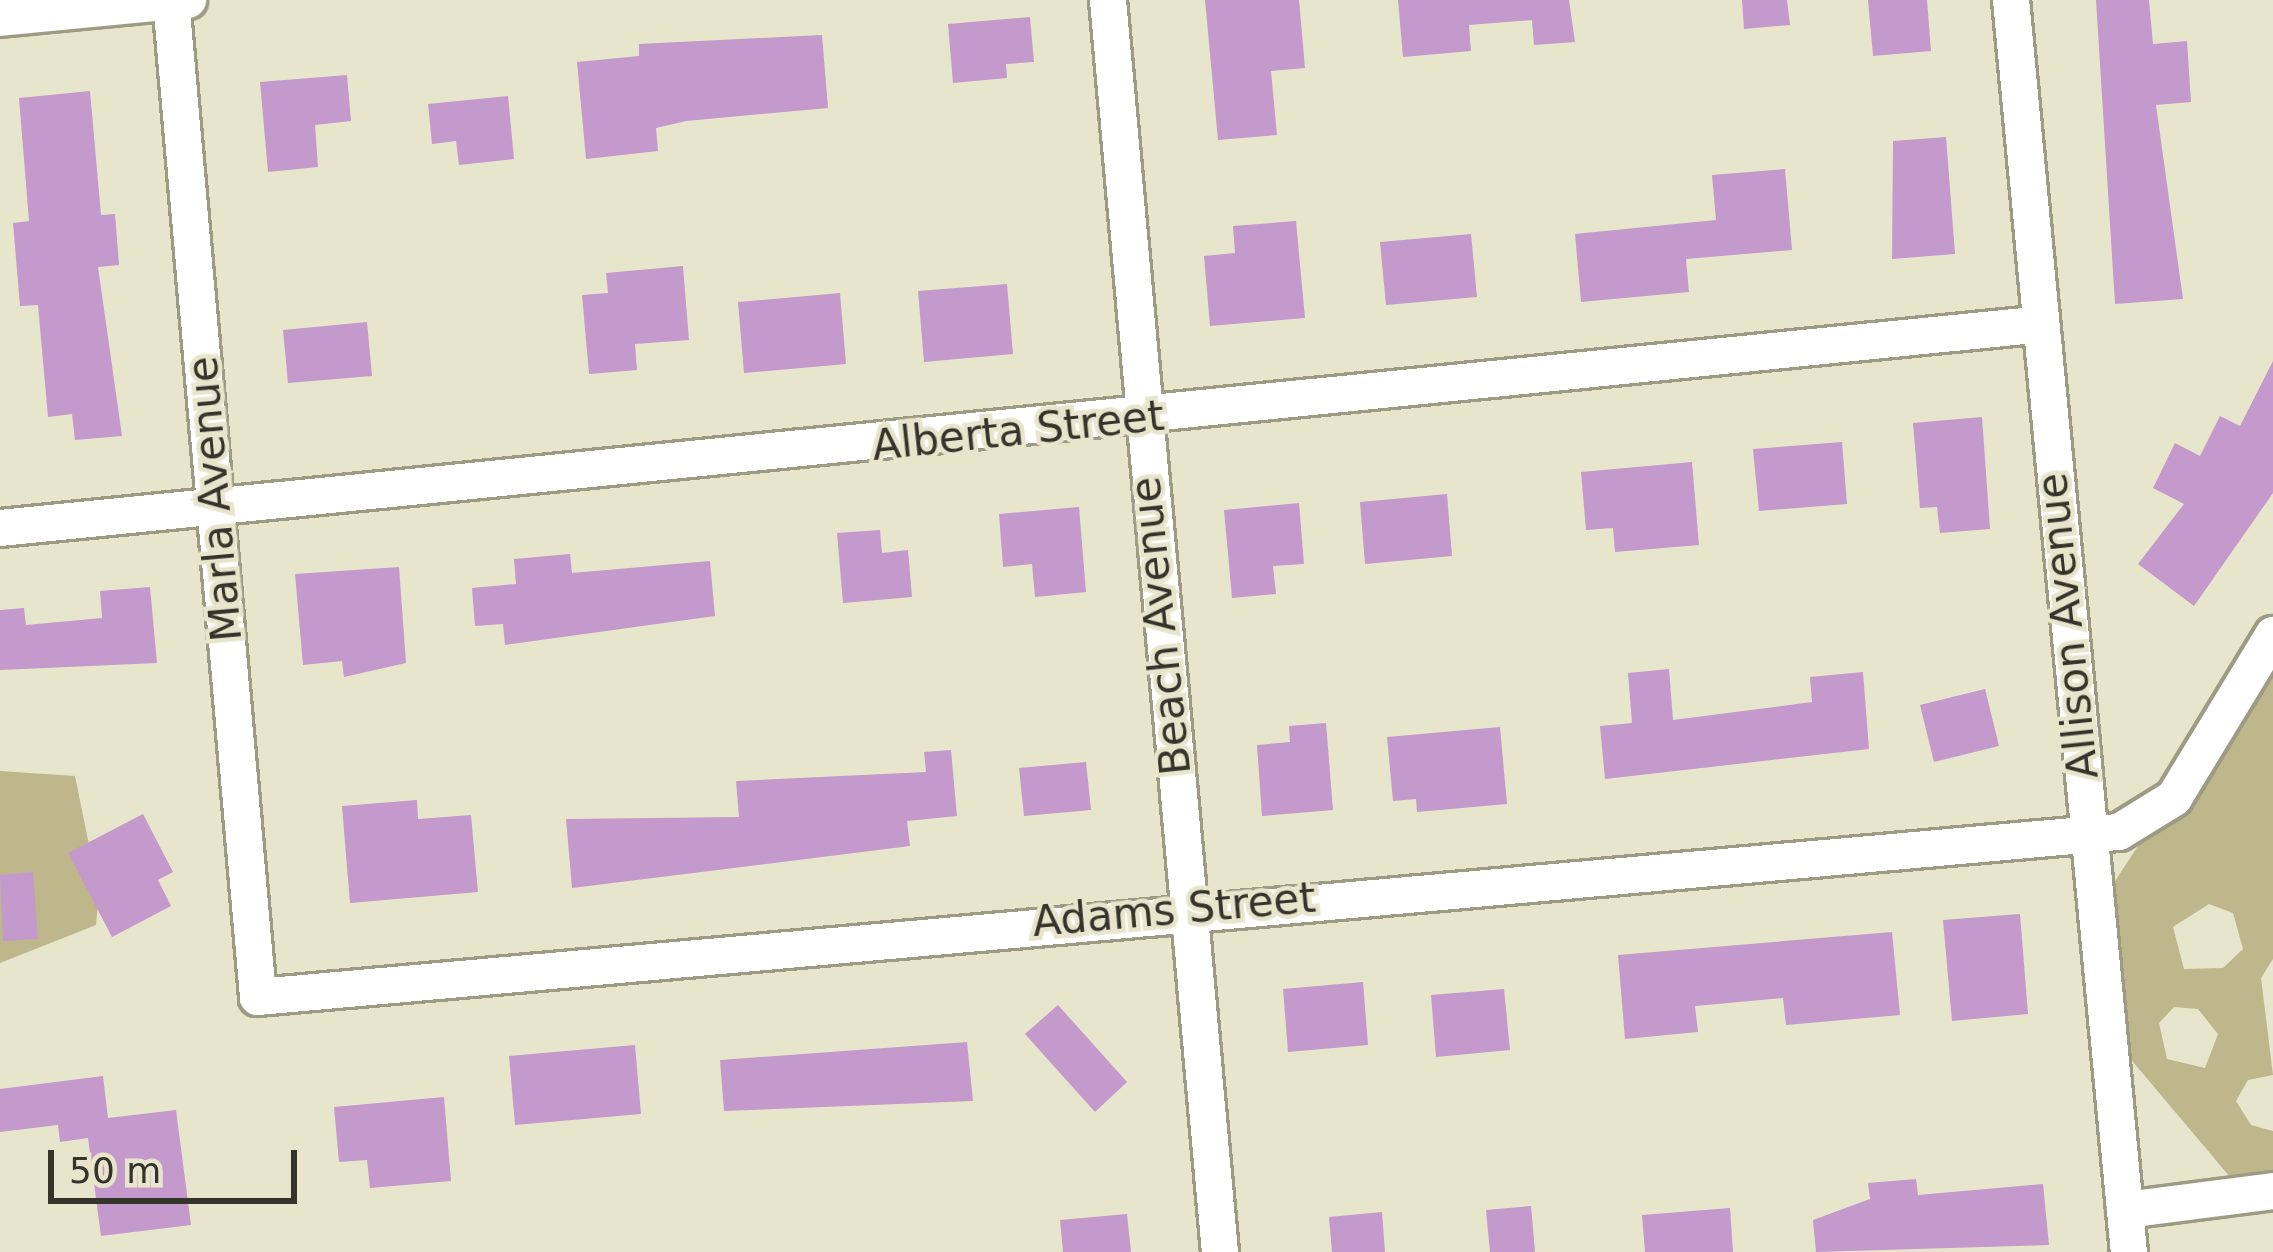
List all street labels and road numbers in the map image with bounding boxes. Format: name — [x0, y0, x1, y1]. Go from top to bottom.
street label: Marla Avenue — [177, 354, 253, 644]
street label: Alberta Street — [869, 391, 1167, 471]
street label: Allison Avenue — [2027, 471, 2109, 781]
street label: Beach Avenue — [1120, 474, 1202, 778]
street label: Adams Street — [1030, 873, 1318, 947]

